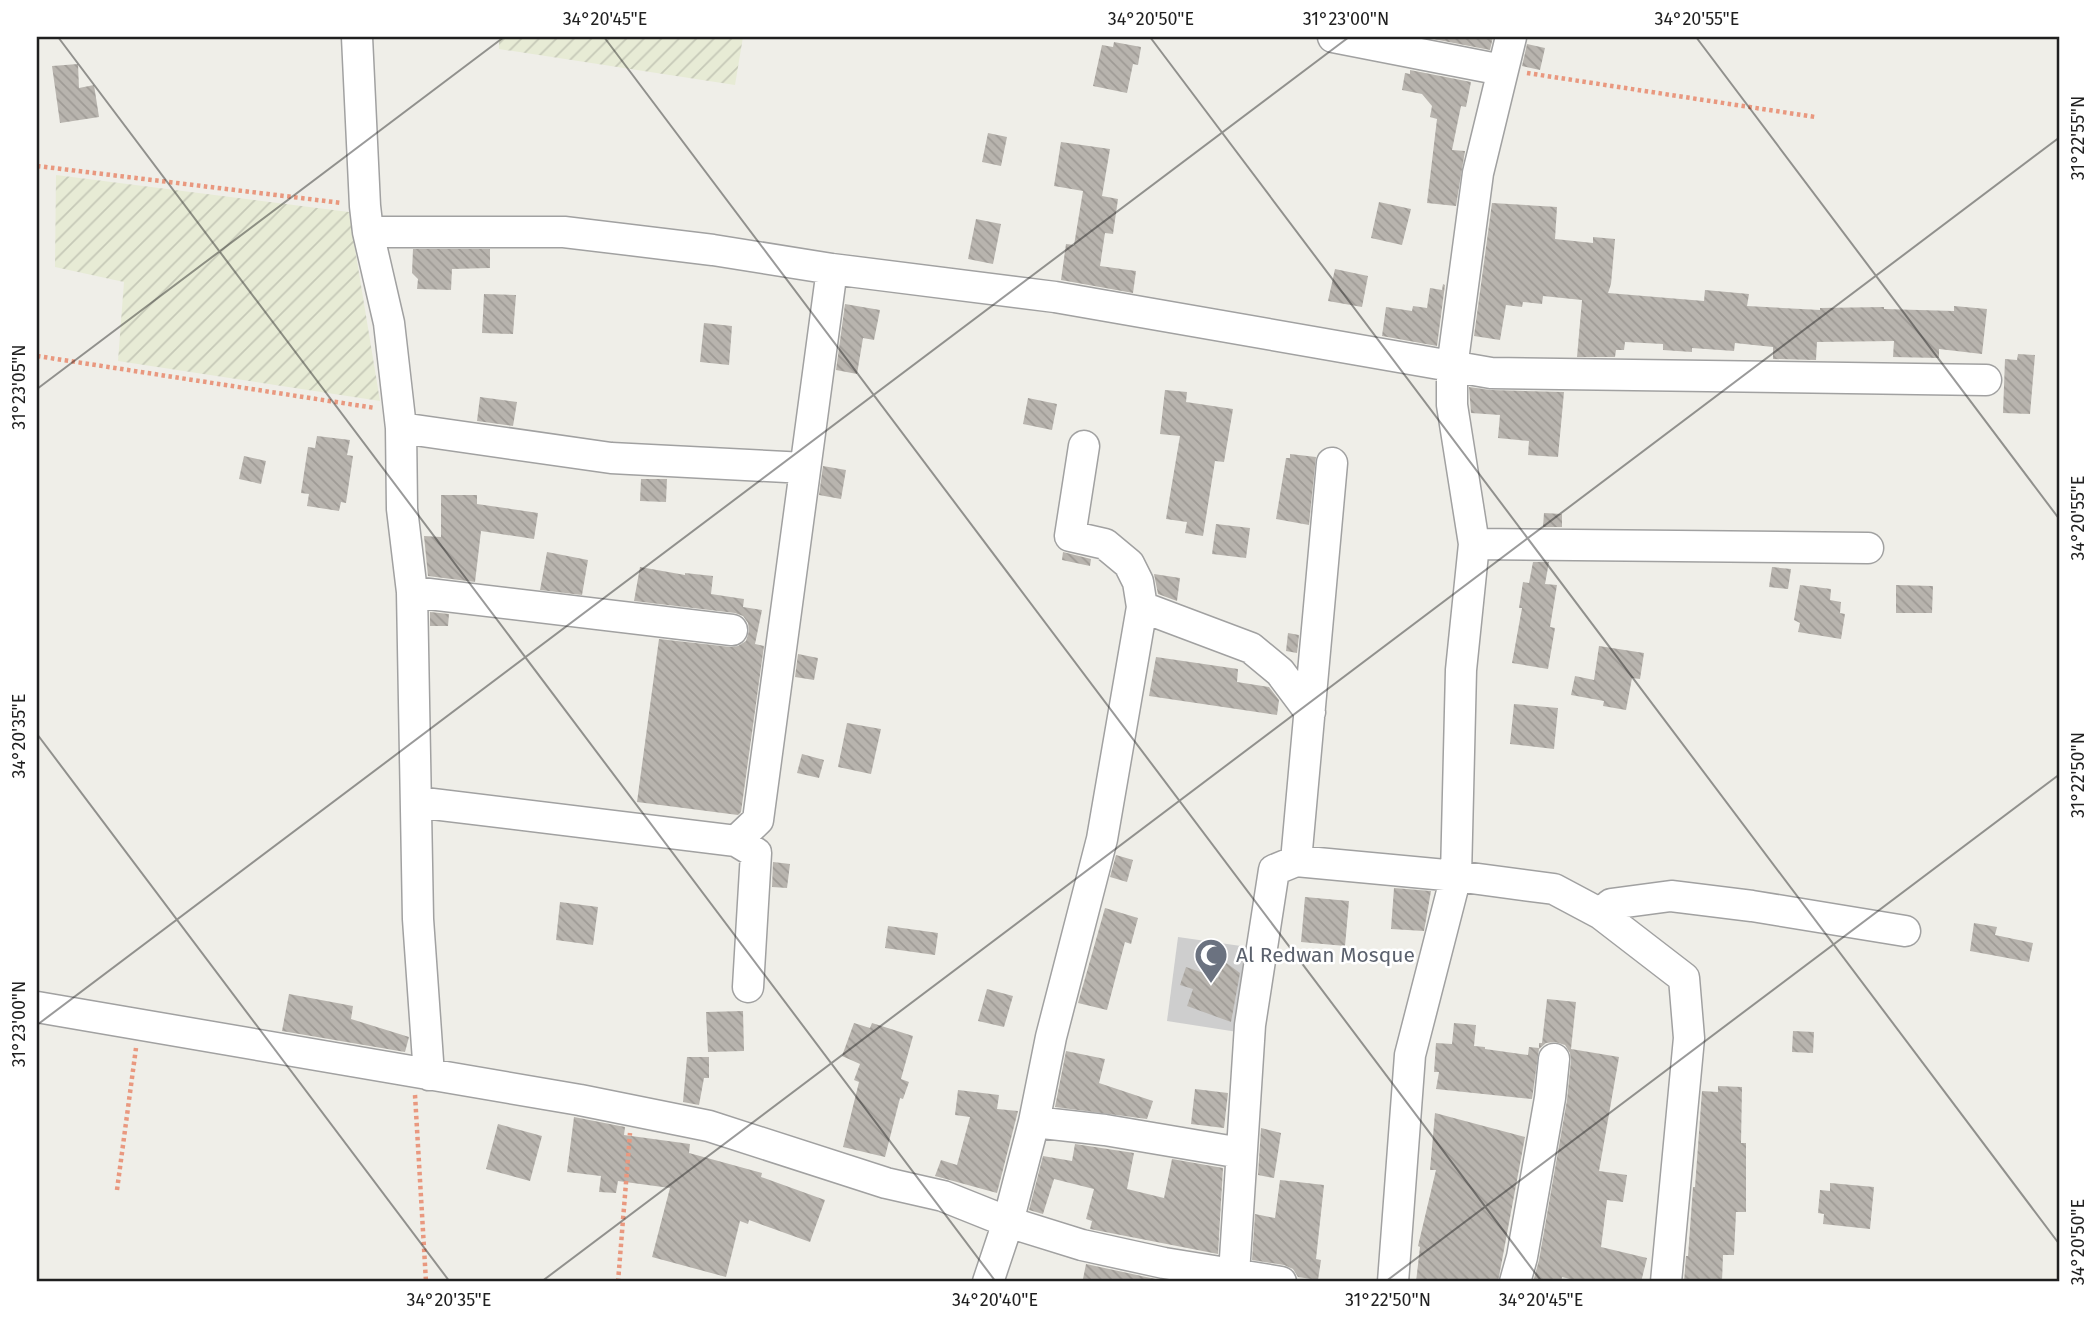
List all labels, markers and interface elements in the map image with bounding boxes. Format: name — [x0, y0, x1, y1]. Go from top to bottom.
text: 34°20'45"E — [563, 8, 647, 30]
text: 34°20'50"E — [1108, 8, 1194, 30]
text: 31°23'00"N — [1303, 8, 1389, 30]
text: 34°20'55"E — [1655, 8, 1739, 30]
text: 31°22'55"N — [2067, 96, 2089, 180]
text: 31°23'05"N — [8, 344, 30, 430]
text: 34°20'55"E — [2067, 476, 2089, 560]
text: 34°20'35"E — [8, 694, 30, 778]
text: 31°22'50"N — [2067, 732, 2089, 818]
mosque icon: Al Redwan Mosque — [1192, 936, 1230, 985]
place label: Al Redwan Mosque — [1236, 942, 1415, 968]
text: 31°23'00"N — [8, 981, 30, 1067]
text: 34°20'50"E — [2067, 1199, 2089, 1285]
text: 34°20'35"E — [407, 1289, 491, 1311]
text: 34°20'40"E — [952, 1289, 1038, 1311]
text: 31°22'50"N — [1345, 1289, 1431, 1311]
text: 34°20'45"E — [1499, 1289, 1583, 1311]

